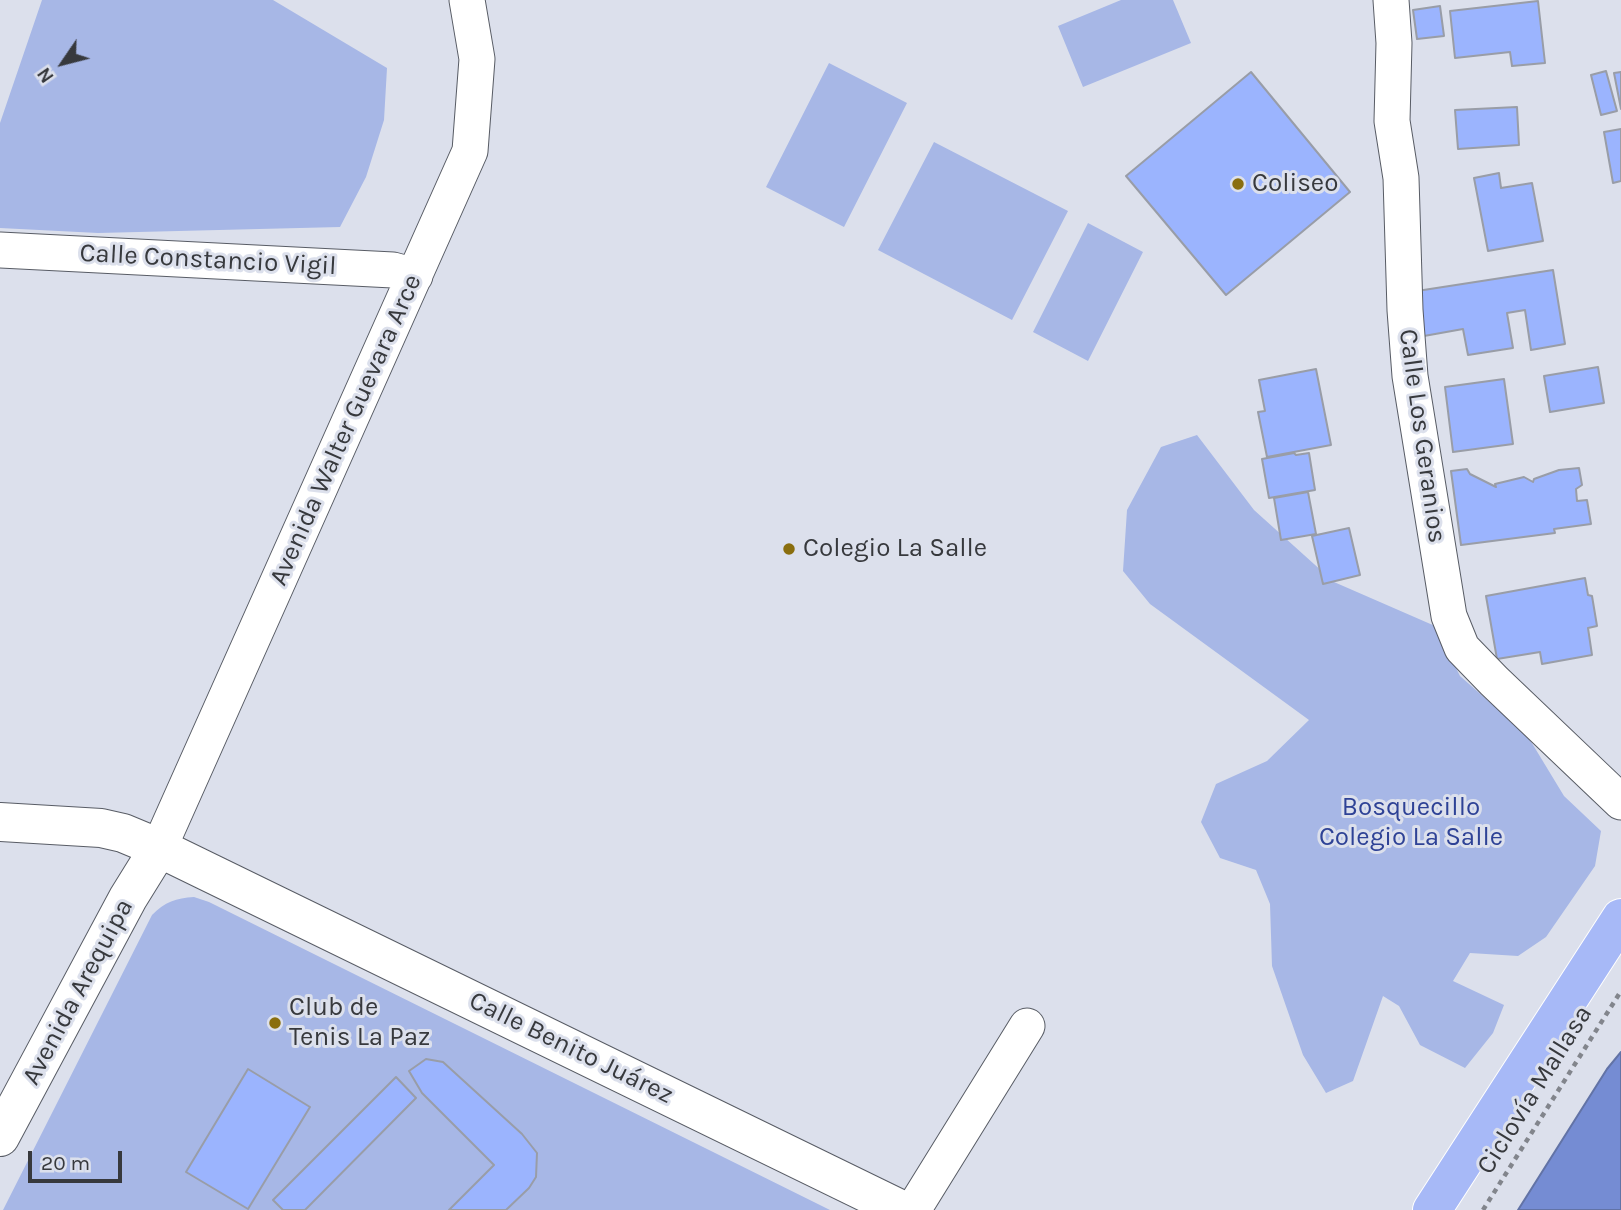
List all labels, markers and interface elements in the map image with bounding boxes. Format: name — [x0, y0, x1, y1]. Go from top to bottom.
north arrow — [28, 28, 98, 98]
text: N — [33, 63, 59, 87]
place label: Coliseo — [1252, 168, 1338, 200]
marker: Coliseo — [1230, 176, 1246, 192]
street label: Calle Constancio Vigil — [79, 238, 337, 282]
street label: Avenida Walter Guevara Arce — [263, 270, 429, 590]
street label: Calle Los Geranios — [1392, 327, 1452, 545]
place label: Colegio La Salle — [803, 533, 987, 565]
marker: Colegio La Salle — [781, 541, 797, 557]
park label: Bosquecillo Colegio La Salle — [1319, 792, 1503, 854]
street label: Avenida Arequipa — [16, 894, 140, 1090]
street label: Calle Benito Juárez — [464, 985, 678, 1111]
place label: Club de Tenis La Paz — [289, 992, 430, 1054]
street label: Ciclovía Mallasa — [1471, 1000, 1599, 1180]
marker: Club de Tenis La Paz — [267, 1015, 283, 1031]
scale bar — [32, 1136, 126, 1180]
text: 20 m — [41, 1151, 90, 1175]

